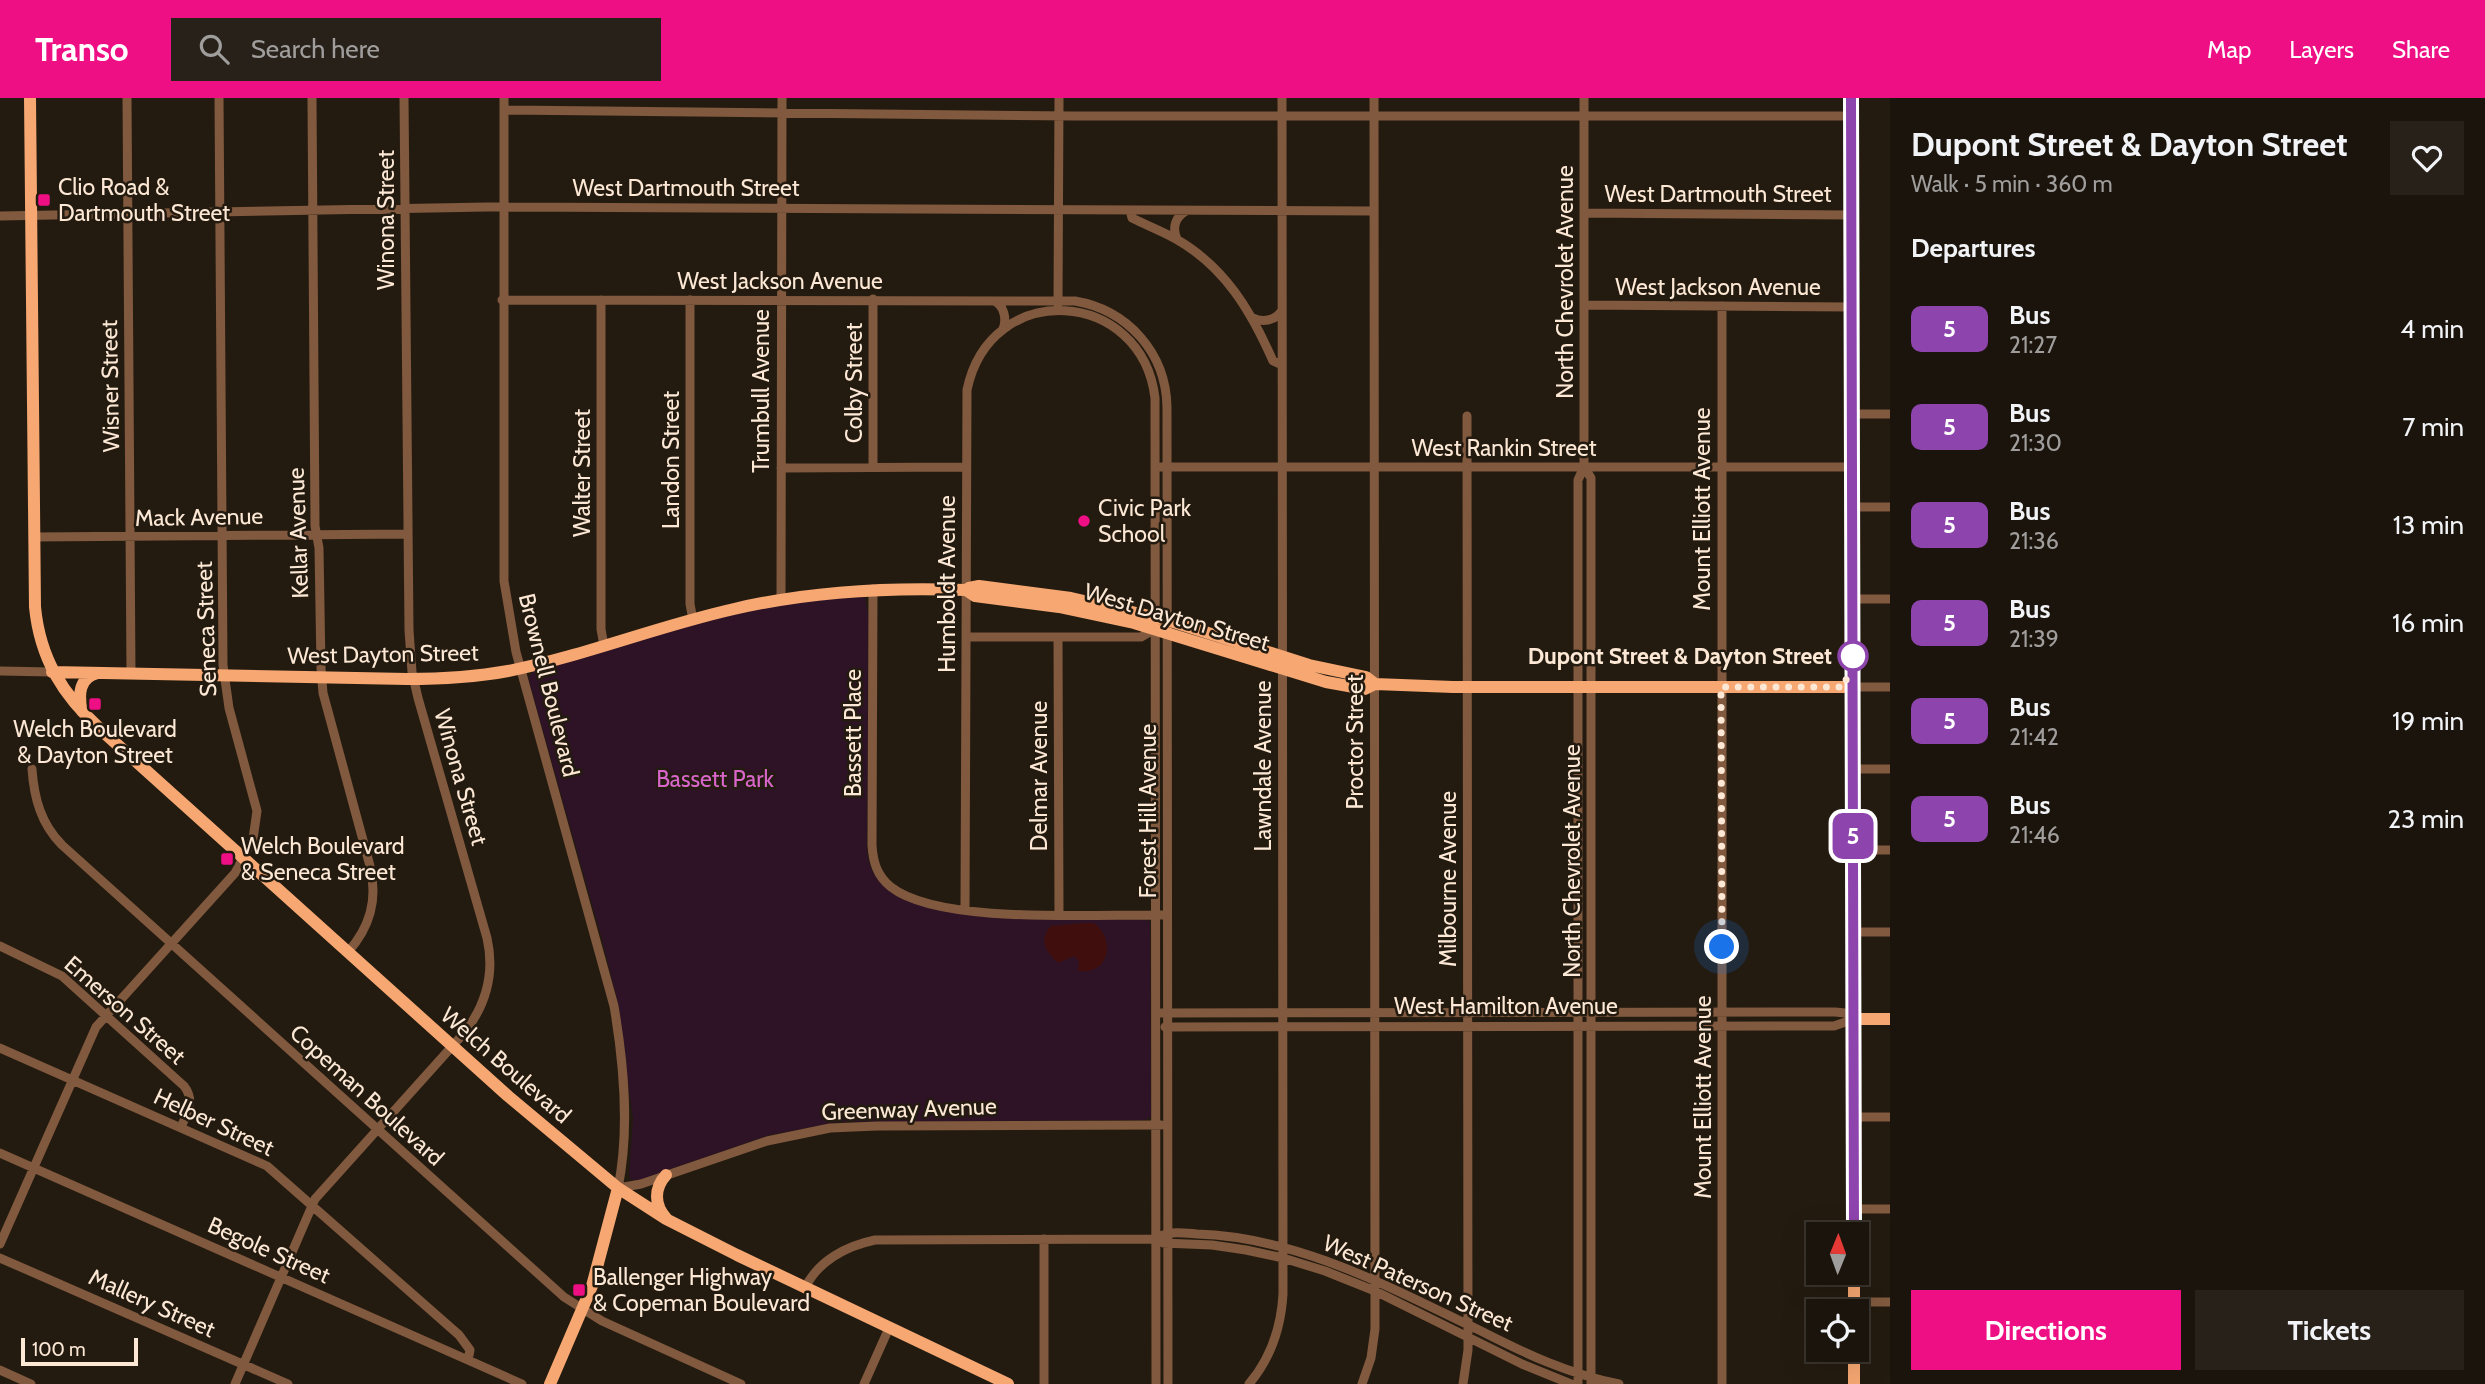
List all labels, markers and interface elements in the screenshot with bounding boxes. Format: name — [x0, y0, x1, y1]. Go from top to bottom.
search box — [171, 18, 661, 81]
text: Transo — [35, 29, 129, 69]
icon: search — [195, 30, 233, 68]
text: Search here — [251, 33, 380, 65]
text: Map — [2207, 35, 2251, 64]
text: Layers — [2289, 35, 2354, 64]
text: Share — [2392, 35, 2450, 64]
button: heart — [2390, 121, 2464, 195]
text: Dupont Street & Dayton Street — [1911, 124, 2348, 164]
street label: Winona Street — [372, 150, 400, 290]
street label: North Chevrolet Avenue — [1551, 165, 1579, 399]
text: Walk · 5 min · 360 m — [1911, 170, 2113, 198]
place label: Clio Road & Dartmouth Street — [58, 173, 230, 227]
street label: West Dartmouth Street — [572, 174, 800, 202]
street label: West Dartmouth Street — [1604, 180, 1832, 208]
marker: Clio Road & Dartmouth Street — [36, 192, 52, 208]
text: Departures — [1911, 232, 2035, 264]
street label: West Jackson Avenue — [677, 267, 883, 295]
street label: West Jackson Avenue — [1615, 273, 1821, 301]
text: Bus — [2009, 299, 2050, 331]
street label: Trumbull Avenue — [747, 309, 775, 473]
text: 4 min — [2400, 313, 2464, 345]
text: 5 — [1943, 314, 1956, 343]
street label: Wisner Street — [95, 319, 125, 452]
street label: Colby Street — [840, 323, 868, 443]
text: 21:27 — [2009, 331, 2057, 359]
street label: Landon Street — [657, 391, 685, 529]
text: Bus — [2009, 397, 2050, 429]
street label: Mount Elliott Avenue — [1688, 407, 1716, 611]
street label: Walter Street — [568, 409, 596, 537]
text: 7 min — [2402, 411, 2464, 443]
text: 5 — [1943, 412, 1956, 441]
text: 21:30 — [2009, 429, 2062, 457]
street label: West Rankin Street — [1411, 434, 1597, 462]
street label: Kellar Avenue — [282, 467, 314, 599]
place label: Civic Park School — [1098, 494, 1192, 548]
street label: Humboldt Avenue — [933, 495, 961, 673]
text: Bus — [2009, 495, 2050, 527]
street label: Mack Avenue — [135, 502, 264, 532]
text: 13 min — [2393, 509, 2464, 541]
text: 5 — [1943, 510, 1956, 539]
marker: Civic Park School — [1076, 513, 1092, 529]
text: 21:36 — [2009, 527, 2059, 555]
street label: Seneca Street — [190, 561, 222, 697]
street label: West Dayton Street — [1081, 577, 1273, 657]
street label: Brownell Boulevard — [513, 590, 585, 780]
text: Bus — [2009, 593, 2050, 625]
text: 16 min — [2392, 607, 2464, 639]
text: 5 — [1943, 608, 1956, 637]
text: 21:39 — [2009, 625, 2059, 653]
street label: West Dayton Street — [287, 638, 479, 670]
marker: Dupont Street & Dayton Street — [1838, 641, 1868, 671]
place label: Dupont Street & Dayton Street — [1528, 642, 1832, 670]
street label: Bassett Place — [839, 669, 867, 797]
street label: Proctor Street — [1341, 674, 1369, 809]
street label: Lawndale Avenue — [1249, 680, 1277, 851]
text: Bus — [2009, 691, 2050, 723]
marker: Welch Boulevard & Dayton Street — [87, 696, 103, 712]
street label: Delmar Avenue — [1025, 701, 1053, 851]
text: 19 min — [2392, 705, 2464, 737]
street label: Winona Street — [428, 706, 494, 848]
text: 5 — [1943, 706, 1956, 735]
place label: Welch Boulevard & Dayton Street — [13, 715, 177, 769]
street label: Forest Hill Avenue — [1134, 723, 1162, 898]
text: 21:42 — [2009, 723, 2059, 751]
street label: North Chevrolet Avenue — [1558, 744, 1586, 978]
park label: Bassett Park — [656, 765, 775, 793]
text: Bus — [2009, 789, 2050, 821]
street label: Milbourne Avenue — [1434, 791, 1462, 967]
text: 23 min — [2388, 803, 2464, 835]
text: 5 — [1943, 804, 1956, 833]
line badge: 5 — [1830, 813, 1876, 859]
text: 5 — [1847, 821, 1859, 850]
text: 21:46 — [2009, 821, 2060, 849]
place label: Welch Boulevard & Seneca Street — [241, 832, 404, 886]
marker: Welch Boulevard & Seneca Street — [219, 851, 235, 867]
your location — [1704, 929, 1739, 964]
street label: Emerson Street — [59, 950, 191, 1070]
street label: West Hamilton Avenue — [1394, 992, 1618, 1020]
street label: Mount Elliott Avenue — [1689, 995, 1717, 1199]
street label: Welch Boulevard — [435, 1001, 577, 1129]
street label: Copeman Boulevard — [284, 1018, 450, 1172]
street label: Helber Street — [150, 1082, 279, 1162]
street label: Greenway Avenue — [821, 1092, 997, 1126]
street label: Begole Street — [203, 1211, 335, 1290]
north arrow — [1806, 1222, 1869, 1284]
map controls — [1806, 1222, 1869, 1362]
street label: West Paterson Street — [1319, 1229, 1517, 1338]
street label: Mallery Street — [85, 1263, 220, 1343]
place label: Ballenger Highway & Copeman Boulevard — [593, 1263, 810, 1317]
marker: Ballenger Highway & Copeman Boulevard — [571, 1282, 587, 1298]
button: Directions — [1911, 1290, 2181, 1370]
button: Tickets — [2195, 1290, 2464, 1370]
button: locate — [1806, 1299, 1869, 1362]
scale bar — [21, 1335, 138, 1367]
text: 100 m — [32, 1338, 86, 1361]

